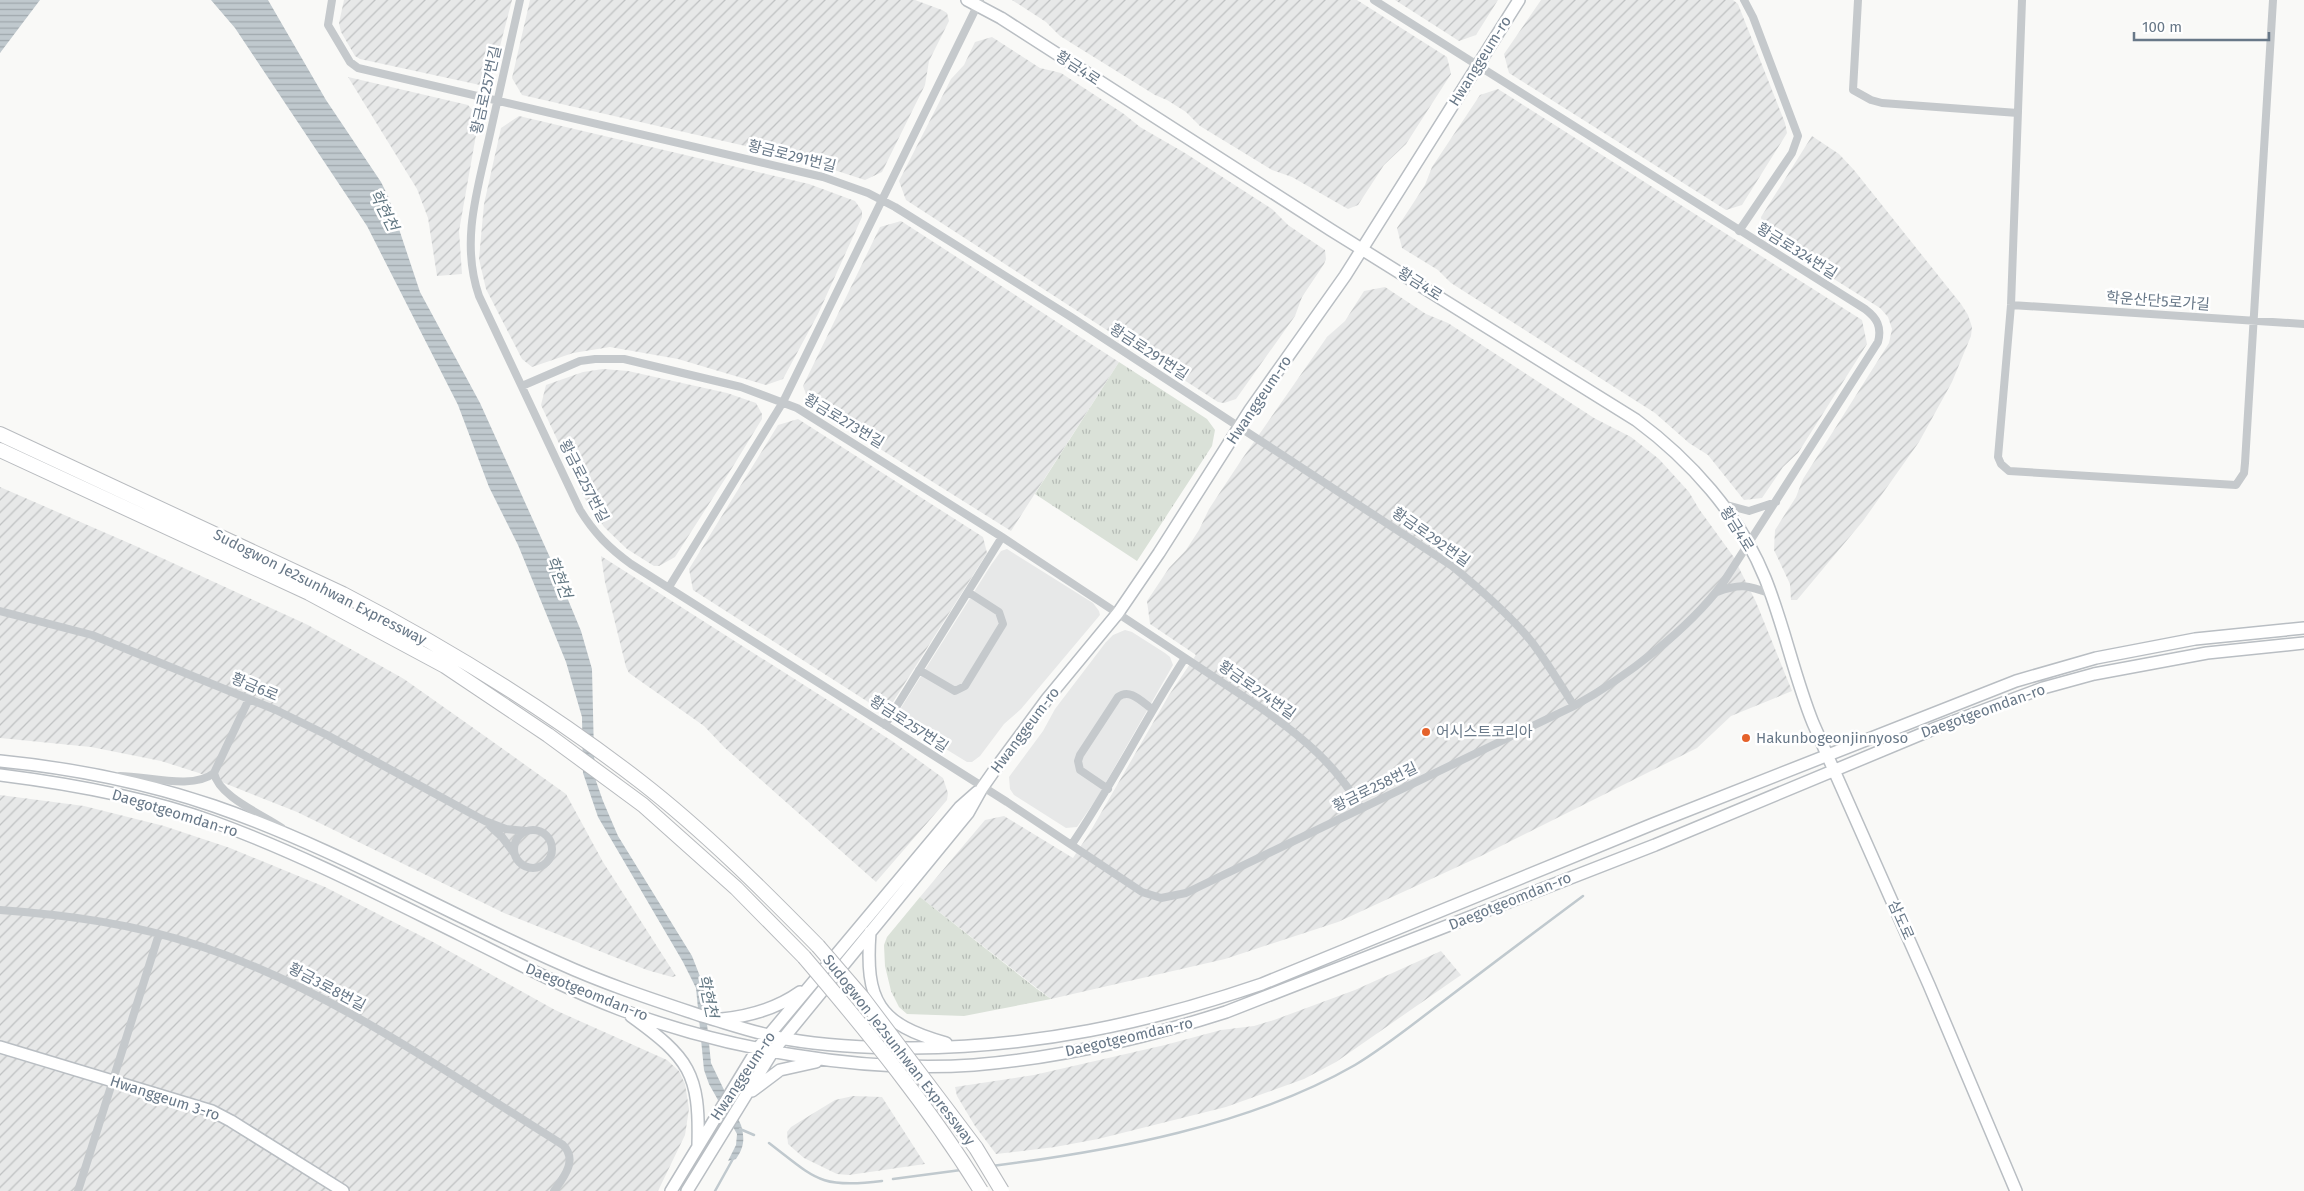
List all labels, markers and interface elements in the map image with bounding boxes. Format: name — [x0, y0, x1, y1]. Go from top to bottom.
scale bar — [2134, 10, 2269, 42]
street label: Hwanggeum-ro — [1445, 13, 1515, 109]
text: 100 m — [2142, 18, 2182, 36]
street label: 황금로257번길 — [467, 44, 505, 136]
street label: 황금4로 — [1052, 47, 1104, 89]
street label: 황금로291번길 — [746, 136, 838, 176]
water label: 학현천 — [366, 186, 404, 236]
street label: 황금로324번길 — [1753, 219, 1841, 283]
street label: 황금4로 — [1394, 263, 1446, 305]
street label: 학운산단5로가길 — [2105, 288, 2211, 314]
street label: 황금로291번길 — [1106, 320, 1192, 384]
street label: Hwanggeum-ro — [1223, 352, 1295, 448]
street label: 황금로273번길 — [801, 390, 887, 452]
street label: 황금로257번길 — [555, 437, 613, 525]
street label: 황금로292번길 — [1388, 503, 1474, 571]
street label: 황금4로 — [1716, 503, 1758, 555]
street label: Sudogwon Je2sunhwan Expressway — [210, 525, 430, 649]
water label: 학현천 — [542, 553, 577, 603]
street label: 황금로274번길 — [1215, 657, 1299, 723]
street label: 황금6로 — [229, 669, 281, 705]
street label: Daegotgeomdan-ro — [1918, 680, 2048, 742]
street label: Hwanggeum-ro — [987, 683, 1063, 777]
street label: 황금로257번길 — [866, 692, 952, 756]
place label: 어시스트코리아 — [1436, 723, 1533, 741]
marker: 어시스트코리아 — [1420, 726, 1432, 738]
place label: Hakunbogeonjinnyoso — [1756, 729, 1908, 747]
marker: Hakunbogeonjinnyoso — [1740, 732, 1752, 744]
street label: 황금로258번길 — [1330, 759, 1420, 815]
street label: Daegotgeomdan-ro — [110, 785, 240, 841]
street label: Daegotgeomdan-ro — [1446, 868, 1574, 934]
street label: 삼도로 — [1884, 897, 1918, 943]
street label: Sudogwon Je2sunhwan Expressway — [819, 951, 979, 1149]
street label: 황금3로8번길 — [285, 959, 369, 1015]
street label: Daegotgeomdan-ro — [523, 959, 651, 1025]
water label: 학현천 — [694, 972, 722, 1022]
street label: Daegotgeomdan-ro — [1063, 1014, 1195, 1060]
street label: Hwanggeum-ro — [707, 1028, 779, 1124]
street label: Hwanggeum 3-ro — [108, 1072, 222, 1124]

